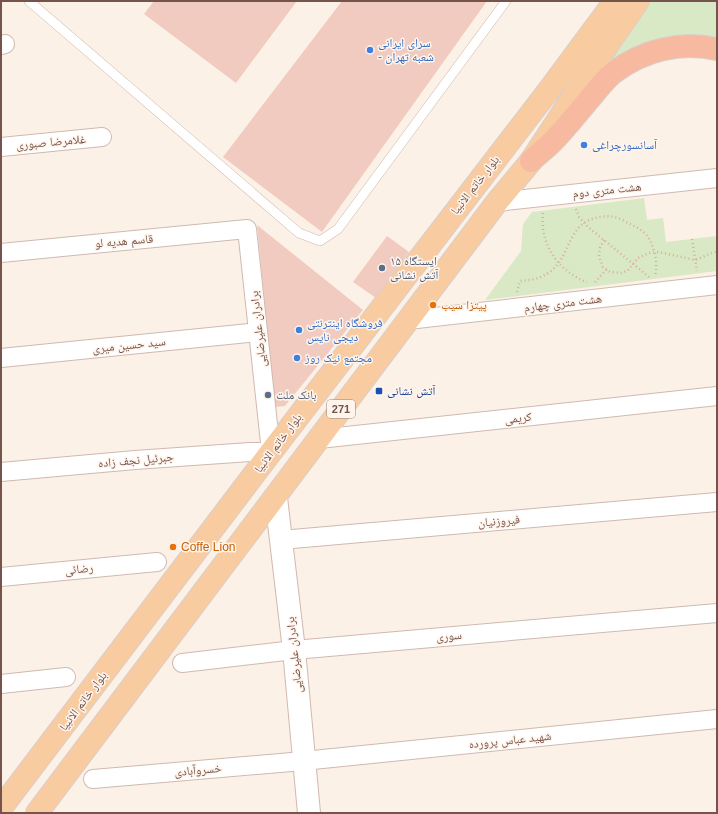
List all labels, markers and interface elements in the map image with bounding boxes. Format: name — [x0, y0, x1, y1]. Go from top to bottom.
place label: سرای ایرانی - شعبه تهران — [378, 36, 434, 64]
marker: سرای ایرانی - شعبه تهران — [365, 45, 375, 55]
street label: غلامرضا صبوری — [15, 132, 87, 152]
place label: آسانسورچراغی — [592, 138, 658, 152]
marker: آسانسورچراغی — [579, 140, 589, 150]
street label: بلوار خاتم الانبیا — [448, 153, 503, 218]
street label: هشت متری دوم — [572, 179, 642, 202]
street label: قاسم هدیه لو — [94, 231, 154, 252]
place label: ایستگاه ۱۵ آتش نشانی — [390, 254, 439, 282]
marker: ایستگاه ۱۵ آتش نشانی — [377, 263, 387, 273]
street label: برادران علیرضایی — [247, 290, 269, 368]
street label: هشت متری چهارم — [523, 291, 603, 316]
place label: پیتزا سیب — [441, 298, 487, 312]
marker: پیتزا سیب — [428, 300, 438, 310]
place label: فروشگاه اینترنتی دیجی نایس — [307, 316, 383, 344]
marker: فروشگاه اینترنتی دیجی نایس — [294, 325, 304, 335]
street label: سید حسین میری — [92, 334, 166, 356]
place label: مجتمع نیک‌ روز — [304, 351, 372, 365]
marker: مجتمع نیک‌ روز — [292, 353, 302, 363]
place label: آتش نشانی — [387, 384, 436, 398]
marker: آتش نشانی — [374, 386, 384, 396]
place label: بانک ملت — [276, 388, 317, 402]
marker: بانک ملت — [263, 390, 273, 400]
road number: 271 — [327, 400, 355, 418]
street label: کریمی — [504, 410, 532, 427]
street label: بلوار خاتم الانبیا — [251, 411, 306, 476]
street label: جبرئیل نجف زاده — [98, 450, 175, 471]
street label: فیروزنیان — [477, 512, 521, 530]
place label: Coffe Lion — [181, 540, 236, 554]
marker: Coffe Lion — [168, 542, 178, 552]
street label: رضائی — [64, 561, 94, 577]
street label: برادران علیرضایی — [283, 616, 305, 694]
street label: سوری — [436, 628, 462, 644]
street label: بلوار خاتم الانبیا — [56, 669, 111, 734]
street label: شهید عباس پرورده — [468, 729, 552, 752]
street label: خسروآبادی — [174, 761, 223, 779]

